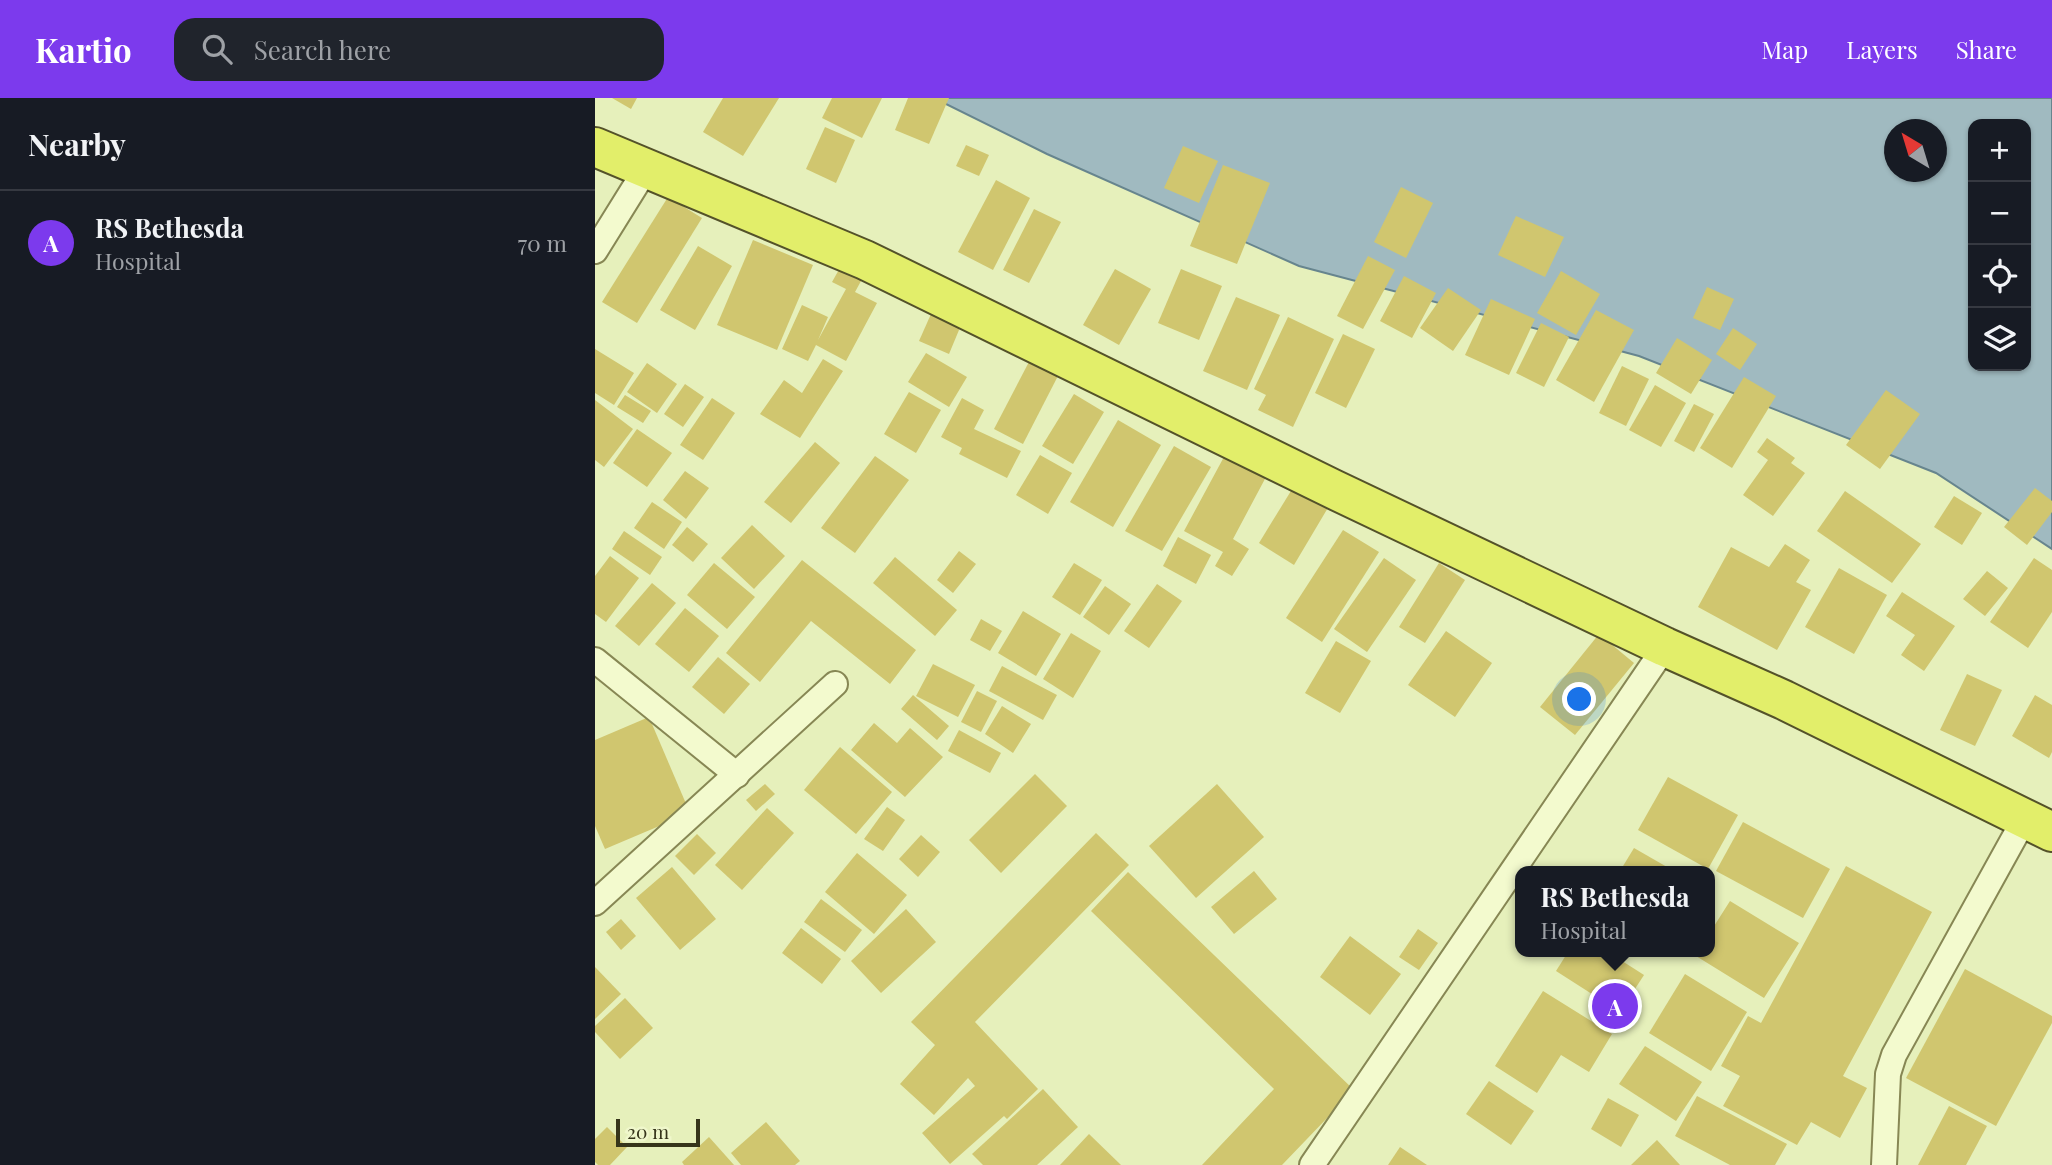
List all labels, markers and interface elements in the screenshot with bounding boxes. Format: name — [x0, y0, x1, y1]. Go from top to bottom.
search box — [174, 18, 664, 81]
text: Kartio — [35, 27, 132, 71]
icon: search — [198, 30, 236, 68]
text: Search here — [254, 32, 391, 67]
text: Map — [1762, 33, 1808, 65]
text: Layers — [1846, 33, 1918, 65]
text: Share — [1956, 33, 2017, 65]
north arrow — [1884, 119, 1947, 182]
map controls — [1968, 119, 2031, 371]
button: + — [1968, 119, 2031, 182]
text: Nearby — [28, 124, 126, 164]
button: − — [1968, 182, 2031, 245]
text: RS Bethesda — [95, 210, 244, 245]
text: A — [43, 227, 59, 258]
text: 70 m — [518, 227, 567, 258]
text: Hospital — [95, 245, 181, 276]
button: locate — [1968, 245, 2031, 308]
button: layers — [1968, 308, 2031, 371]
your location — [1562, 682, 1596, 716]
popup — [1515, 866, 1715, 957]
text: RS Bethesda — [1541, 879, 1689, 914]
text: Hospital — [1541, 914, 1627, 945]
pin: A — [1592, 980, 1638, 1032]
scale bar — [616, 1116, 700, 1148]
text: 20 m — [627, 1118, 669, 1144]

